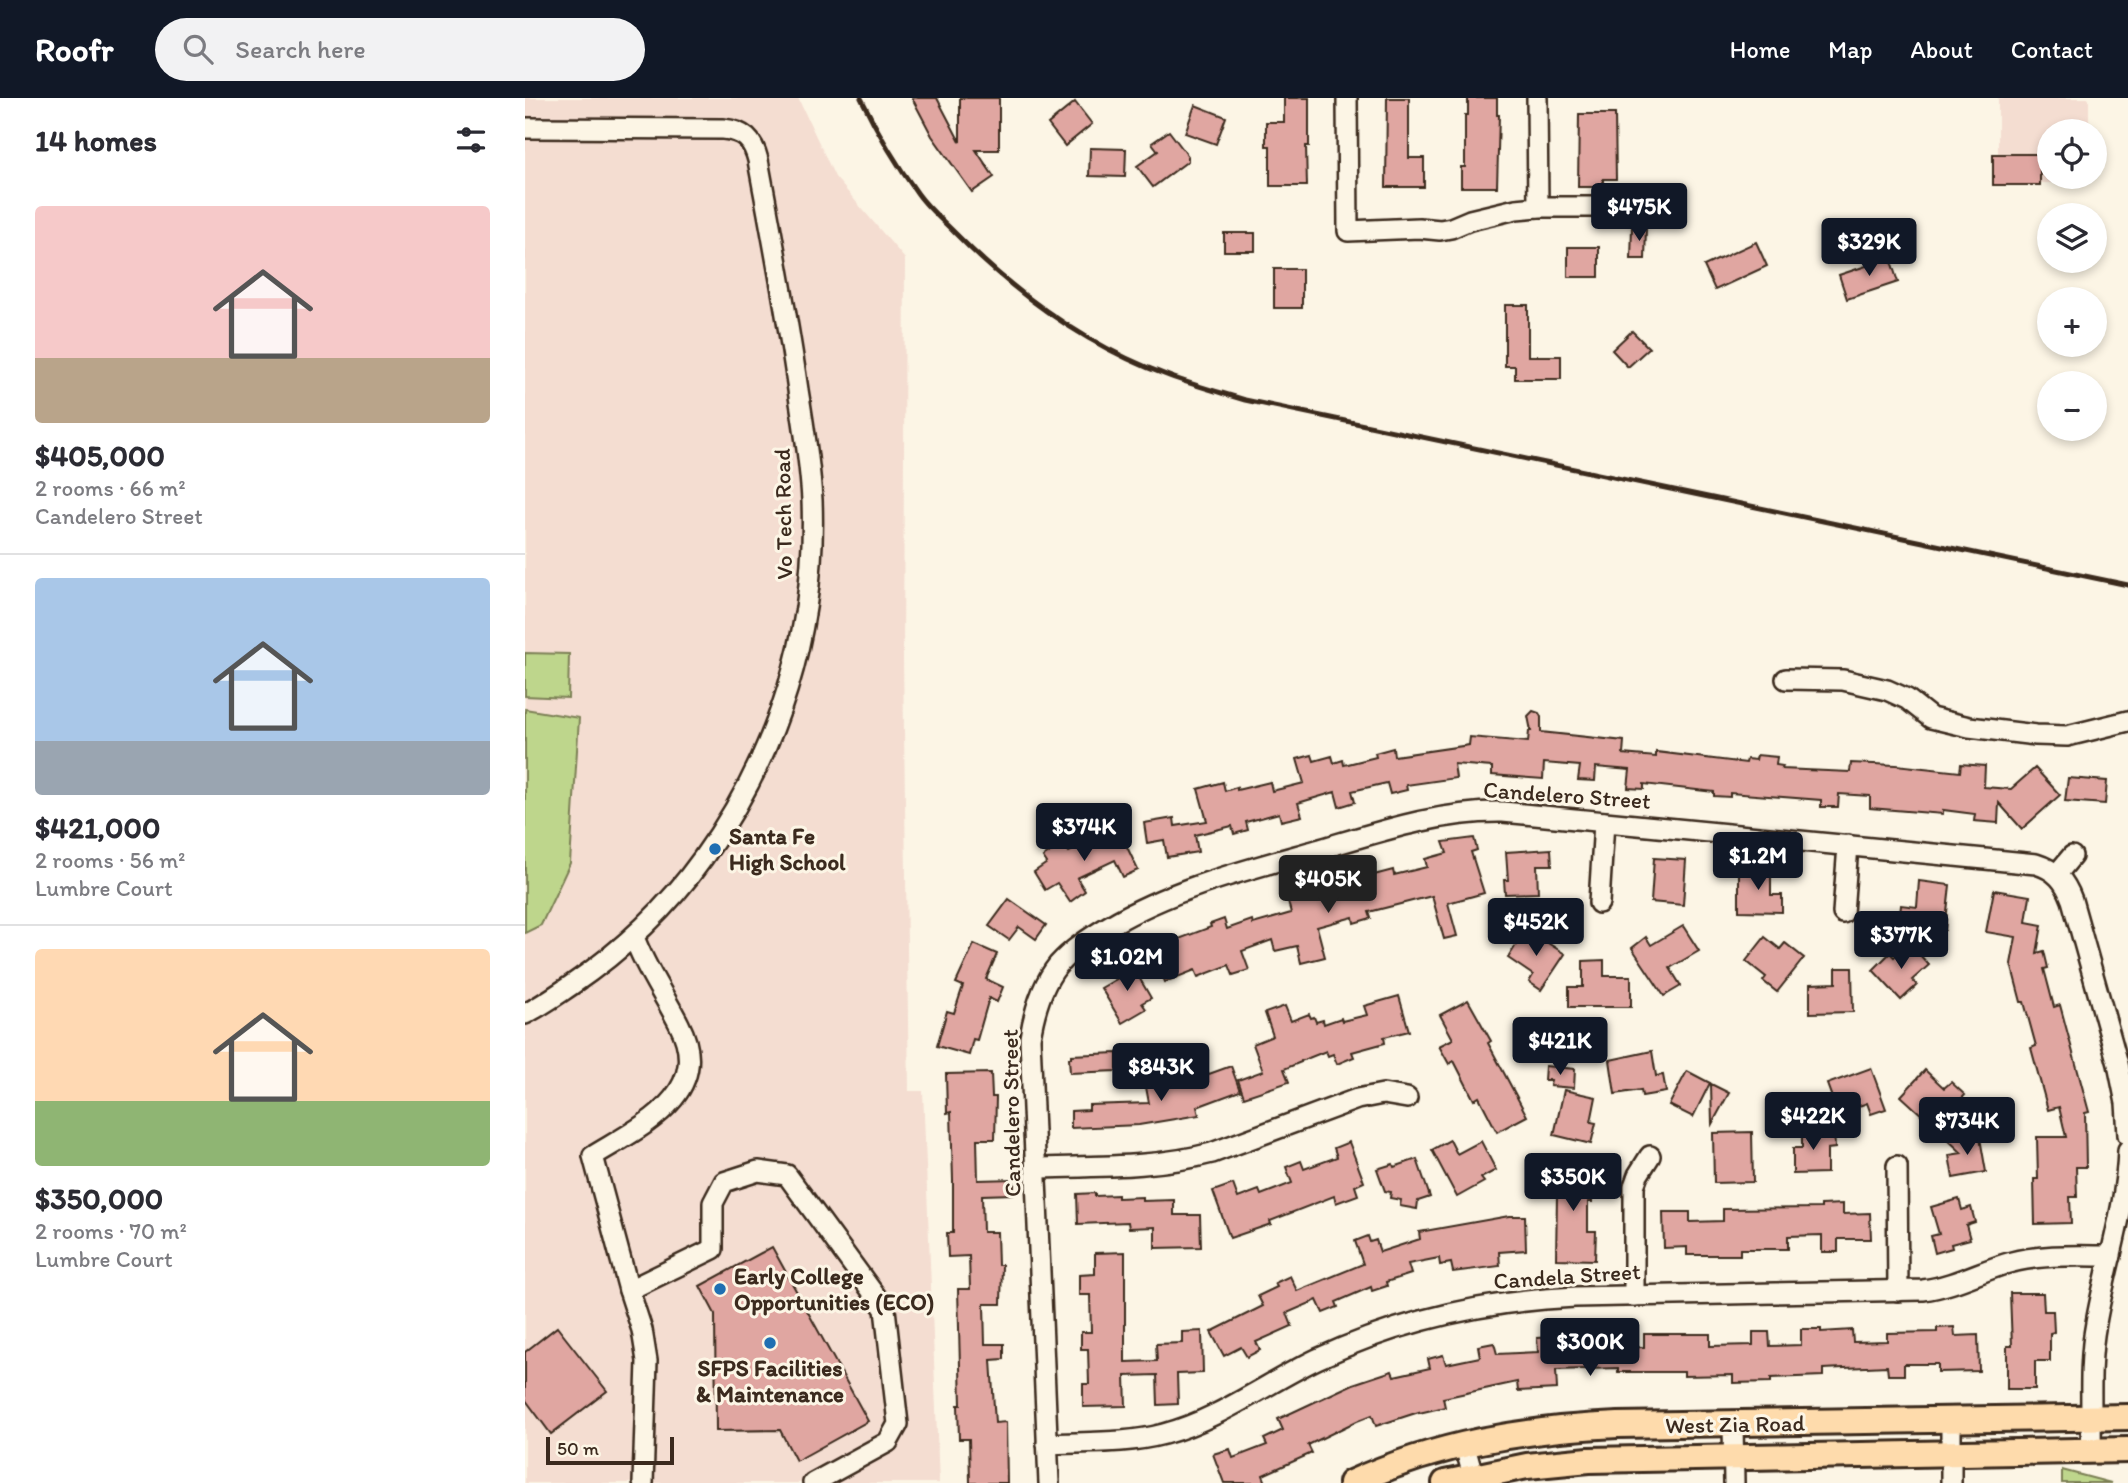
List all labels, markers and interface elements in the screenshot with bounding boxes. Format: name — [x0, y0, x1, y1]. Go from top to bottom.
search box — [155, 18, 645, 81]
text: Roofr — [35, 30, 113, 69]
icon: search — [179, 30, 217, 68]
text: Search here — [235, 33, 366, 65]
text: Home — [1730, 35, 1790, 64]
text: Map — [1828, 35, 1872, 64]
text: About — [1910, 35, 1973, 64]
text: Contact — [2011, 35, 2093, 64]
map controls — [2037, 119, 2107, 441]
button: locate — [2037, 119, 2107, 189]
icon: filters — [452, 121, 490, 159]
text: 14 homes — [35, 122, 157, 159]
pin: $475K — [1590, 184, 1688, 243]
text: $475K — [1607, 192, 1671, 220]
button: layers — [2037, 203, 2107, 273]
pin: $329K — [1820, 218, 1918, 278]
text: $329K — [1837, 227, 1901, 255]
icon: home — [200, 251, 326, 377]
button: + — [2037, 287, 2107, 357]
button: − — [2037, 371, 2107, 441]
text: $405,000 — [35, 437, 165, 474]
street label: Vo Tech Road — [768, 448, 798, 580]
text: 2 rooms · 66 m² — [35, 474, 186, 502]
text: Candelero Street — [35, 502, 203, 530]
icon: home — [200, 623, 326, 749]
street label: Candelero Street — [1482, 775, 1652, 815]
pin: $374K — [1035, 804, 1133, 863]
text: $421,000 — [35, 809, 161, 846]
text: $374K — [1052, 812, 1116, 840]
place label: Santa Fe High School — [729, 822, 846, 876]
pin: $1.2M — [1709, 832, 1807, 892]
marker: Santa Fe High School — [707, 841, 723, 857]
text: $1.2M — [1729, 841, 1787, 869]
text: 2 rooms · 56 m² — [35, 846, 186, 874]
pin: $405K — [1279, 856, 1377, 915]
text: $405K — [1295, 864, 1361, 892]
text: Lumbre Court — [35, 874, 173, 902]
pin: $452K — [1487, 898, 1585, 958]
text: $452K — [1504, 907, 1568, 935]
pin: $377K — [1852, 912, 1950, 971]
text: $377K — [1870, 920, 1932, 948]
pin: $1.02M — [1070, 934, 1184, 993]
text: $1.02M — [1091, 942, 1163, 970]
icon: home — [200, 994, 326, 1120]
pin: $421K — [1511, 1018, 1609, 1077]
text: $421K — [1529, 1026, 1591, 1054]
street label: Candelero Street — [996, 1029, 1026, 1197]
pin: $843K — [1112, 1044, 1210, 1103]
text: $843K — [1128, 1052, 1194, 1080]
pin: $422K — [1764, 1093, 1862, 1152]
pin: $734K — [1918, 1098, 2016, 1157]
text: $422K — [1781, 1101, 1845, 1129]
text: $734K — [1935, 1106, 1999, 1134]
pin: $350K — [1524, 1154, 1622, 1213]
text: $350K — [1540, 1162, 1606, 1190]
text: $350,000 — [35, 1180, 163, 1217]
text: 2 rooms · 70 m² — [35, 1217, 187, 1245]
text: Lumbre Court — [35, 1245, 173, 1273]
street label: Candela Street — [1492, 1257, 1642, 1295]
place label: Early College Opportunities (ECO) — [734, 1262, 934, 1316]
marker: Early College Opportunities (ECO) — [712, 1281, 728, 1297]
pin: $300K — [1541, 1318, 1639, 1378]
text: $300K — [1556, 1327, 1624, 1355]
marker: SFPS Facilities & Maintenance — [762, 1335, 778, 1351]
place label: SFPS Facilities & Maintenance — [696, 1354, 844, 1408]
street label: West Zia Road — [1665, 1409, 1805, 1439]
scale bar — [546, 1434, 674, 1466]
text: 50 m — [557, 1437, 599, 1460]

